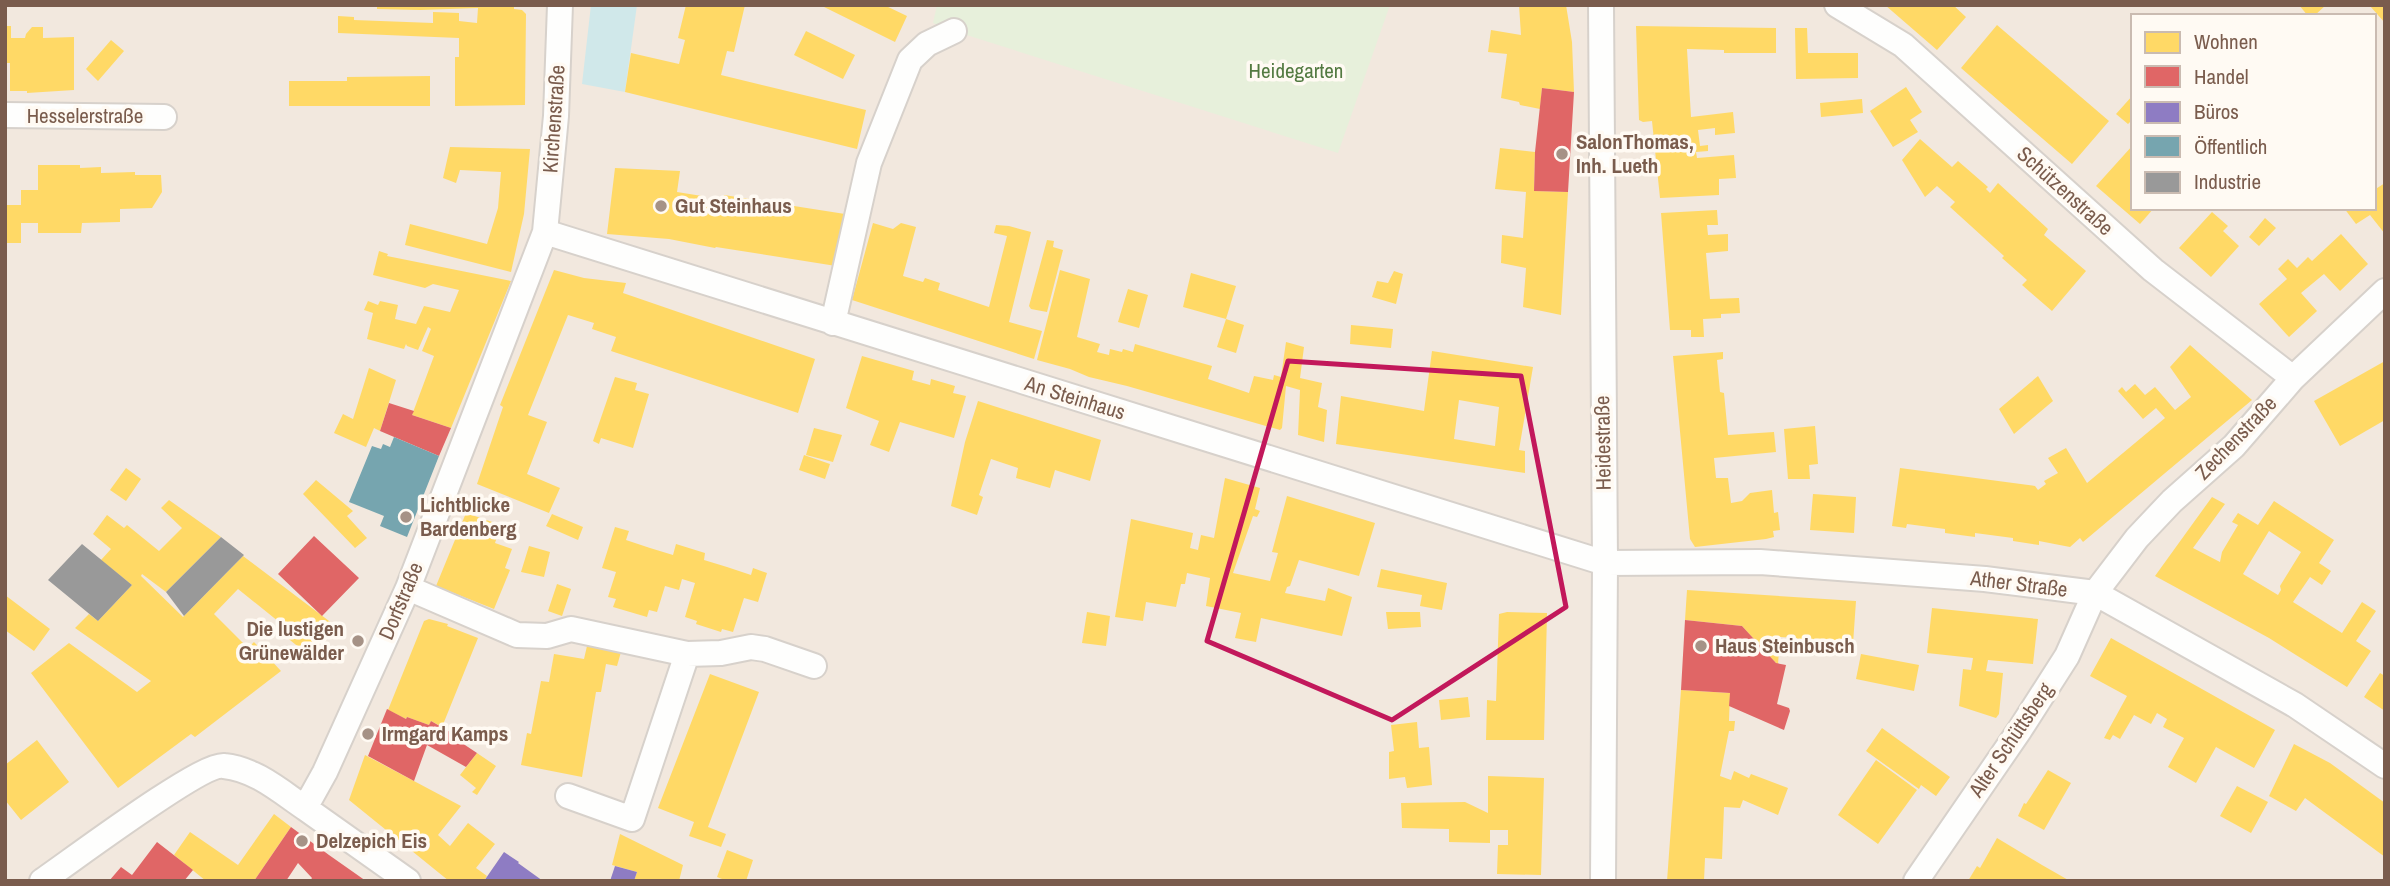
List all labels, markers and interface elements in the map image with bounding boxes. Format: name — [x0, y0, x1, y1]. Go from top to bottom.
legend — [2131, 14, 2376, 210]
text: Wohnen — [2194, 27, 2258, 56]
park label: Heidegarten — [1249, 56, 1343, 85]
text: Handel — [2194, 62, 2249, 91]
street label: Kirchenstraße — [535, 64, 572, 174]
text: Büros — [2194, 97, 2239, 126]
street label: Hesselerstraße — [27, 101, 143, 130]
place label: SalonThomas, Inh. Lueth — [1576, 127, 1694, 180]
text: Öffentlich — [2194, 132, 2267, 161]
street label: Schützenstraße — [2011, 140, 2120, 242]
marker: SalonThomas, Inh. Lueth — [1554, 146, 1570, 162]
text: Industrie — [2194, 167, 2261, 196]
place label: Gut Steinhaus — [675, 191, 792, 220]
marker: Gut Steinhaus — [653, 198, 669, 214]
street label: An Steinhaus — [1021, 368, 1129, 427]
street label: Zechenstraße — [2188, 389, 2283, 486]
street label: Heidestraße — [1587, 395, 1618, 491]
place label: Lichtblicke Bardenberg — [420, 490, 517, 543]
marker: Lichtblicke Bardenberg — [398, 509, 414, 525]
street label: Dorfstraße — [371, 558, 430, 644]
street label: Ather Straße — [1968, 563, 2069, 604]
place label: Die lustigen Grünewälder — [239, 614, 344, 667]
place label: Haus Steinbusch — [1715, 631, 1855, 660]
marker: Die lustigen Grünewälder — [350, 633, 366, 649]
marker: Haus Steinbusch — [1693, 638, 1709, 654]
street label: Alter Schüttsberg — [1961, 677, 2060, 803]
place label: Irmgard Kamps — [382, 719, 508, 748]
marker: Irmgard Kamps — [360, 726, 376, 742]
place label: Delzepich Eis — [316, 826, 427, 855]
marker: Delzepich Eis — [294, 833, 310, 849]

